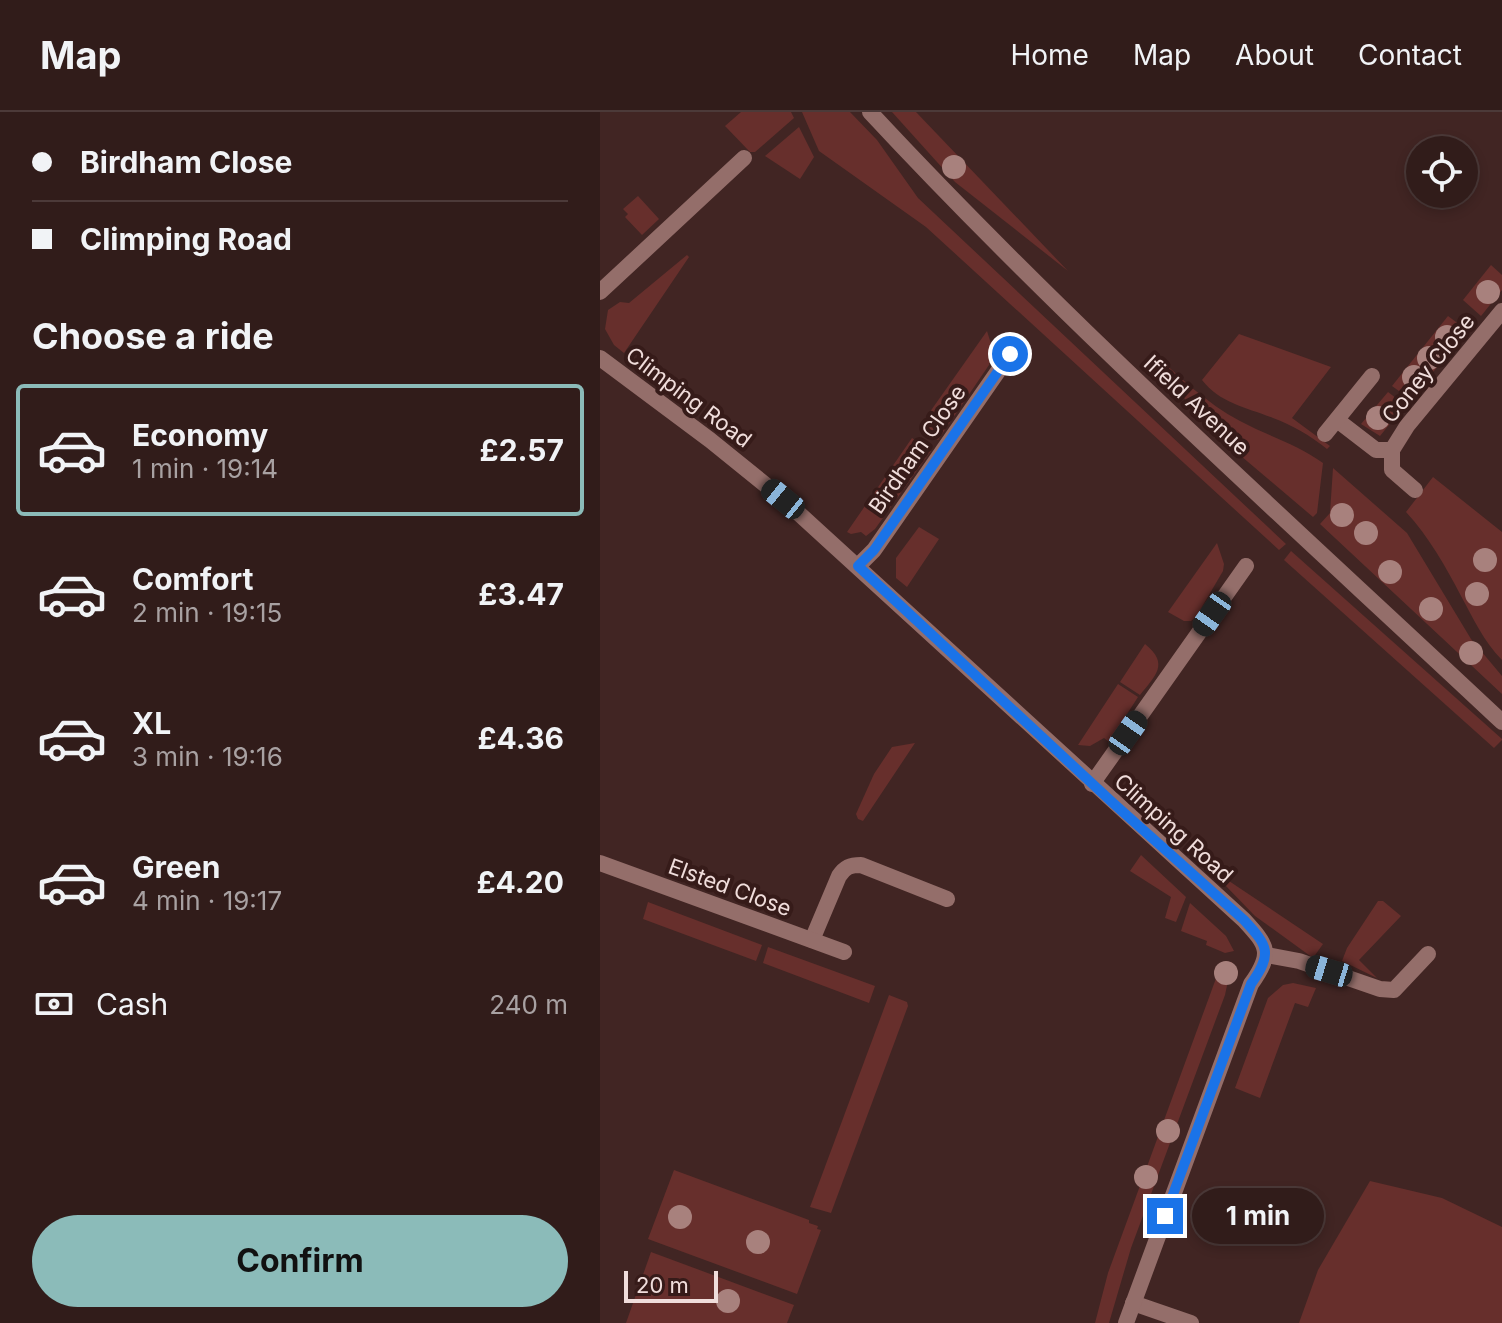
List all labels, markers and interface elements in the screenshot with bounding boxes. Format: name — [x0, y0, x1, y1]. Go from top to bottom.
text: Map — [40, 32, 121, 78]
text: Home — [1010, 38, 1089, 72]
text: Map — [1133, 38, 1191, 72]
text: About — [1235, 38, 1314, 72]
text: Contact — [1358, 38, 1462, 72]
map controls — [1406, 136, 1478, 208]
button: locate — [1406, 136, 1478, 208]
text: Birdham Close — [80, 144, 292, 180]
text: Climping Road — [80, 221, 292, 257]
street label: Coney Close — [1376, 308, 1480, 428]
text: Choose a ride — [32, 314, 274, 358]
route start — [992, 336, 1028, 372]
street label: Climping Road — [621, 341, 757, 453]
street label: Ifield Avenue — [1139, 350, 1255, 460]
street label: Birdham Close — [863, 380, 971, 518]
icon: car — [36, 414, 108, 486]
text: Economy — [132, 417, 268, 453]
text: £2.57 — [479, 432, 564, 468]
text: 1 min · 19:14 — [132, 453, 278, 484]
car — [757, 475, 809, 523]
icon: car — [36, 558, 108, 630]
text: Comfort — [132, 561, 253, 597]
text: £3.47 — [478, 576, 564, 612]
car — [1188, 587, 1236, 641]
text: 2 min · 19:15 — [132, 597, 282, 628]
icon: car — [36, 702, 108, 774]
text: XL — [132, 705, 171, 741]
car — [1104, 706, 1152, 760]
text: £4.36 — [477, 720, 564, 756]
text: 3 min · 19:16 — [132, 741, 283, 772]
street label: Climping Road — [1109, 768, 1239, 888]
icon: car — [36, 846, 108, 918]
text: Green — [132, 849, 220, 885]
street label: Elsted Close — [665, 853, 795, 921]
text: £4.20 — [476, 864, 564, 900]
text: 4 min · 19:17 — [132, 885, 282, 916]
car — [1303, 953, 1355, 989]
icon: cash — [32, 982, 76, 1026]
text: Cash — [96, 986, 168, 1022]
text: 240 m — [489, 989, 568, 1020]
callout: 1 min — [1193, 1188, 1325, 1244]
route end — [1147, 1198, 1183, 1234]
text: 1 min — [1226, 1200, 1290, 1231]
button: Confirm — [32, 1215, 568, 1307]
scale bar — [624, 1267, 718, 1303]
text: 20 m — [636, 1272, 689, 1298]

